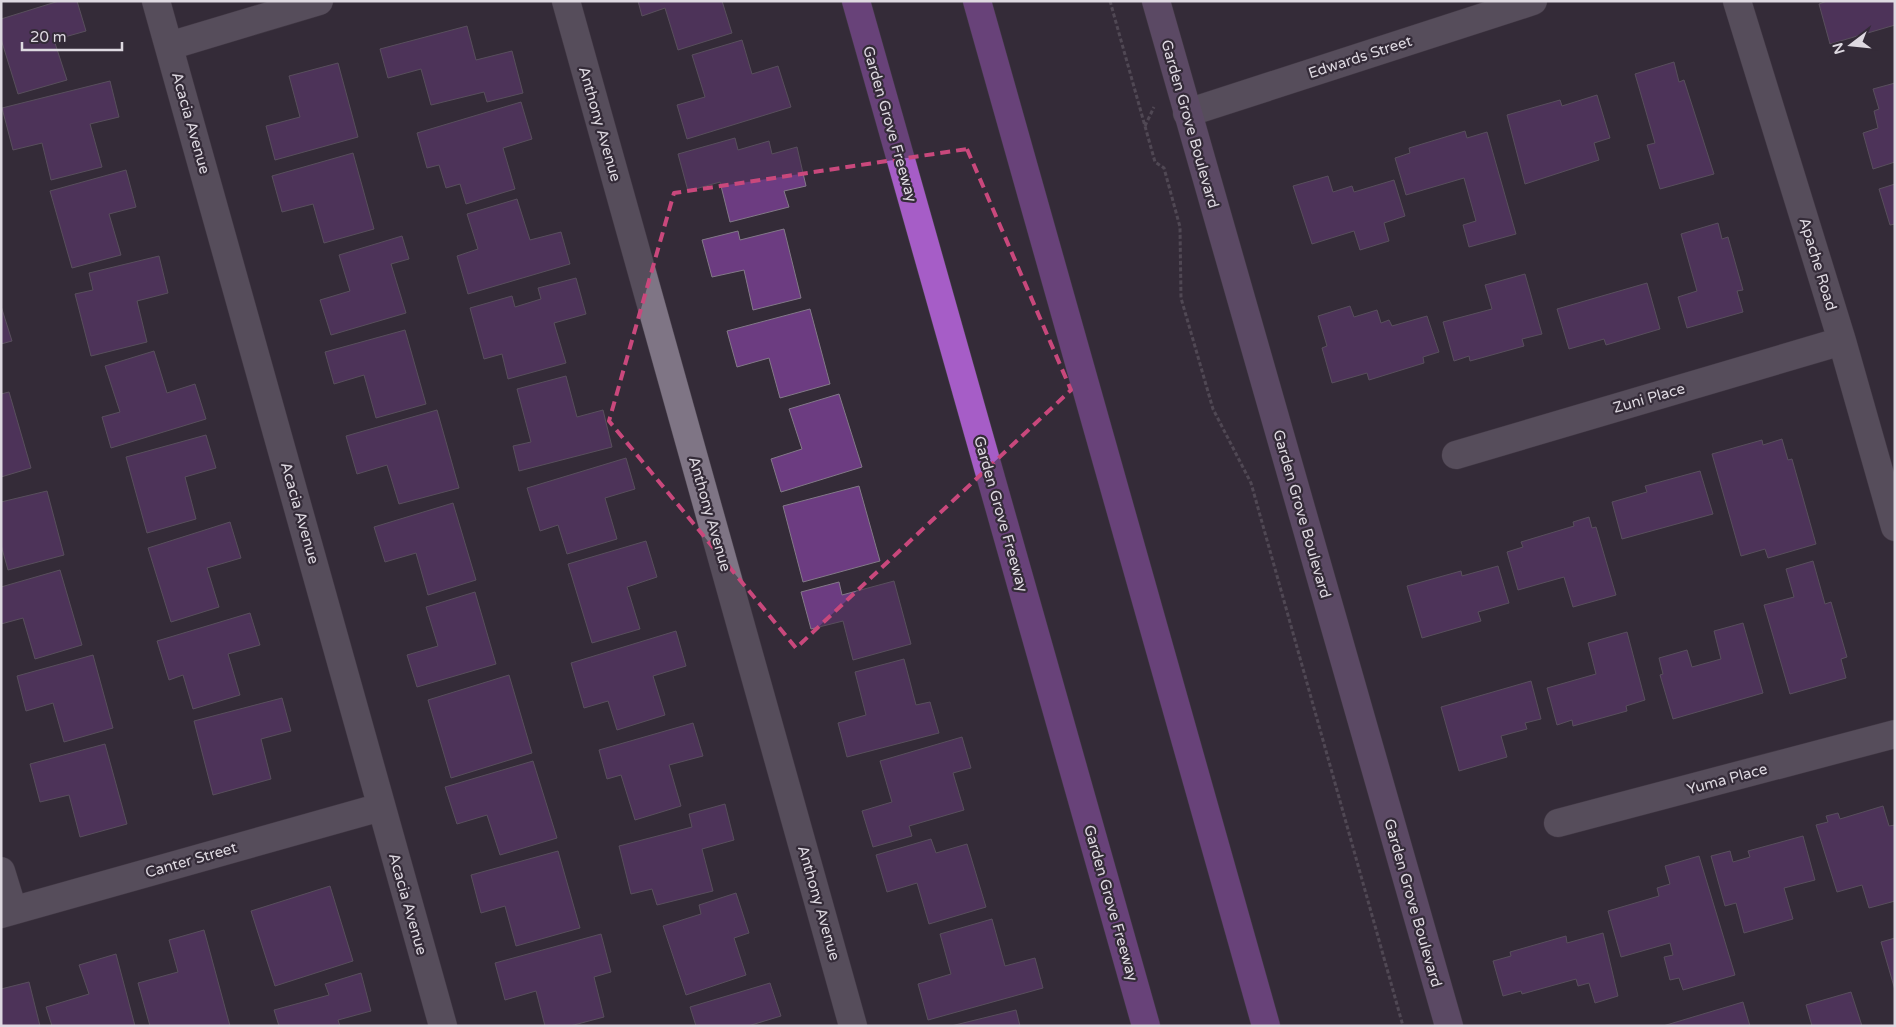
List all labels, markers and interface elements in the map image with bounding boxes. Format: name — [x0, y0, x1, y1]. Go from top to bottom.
scale bar — [22, 20, 122, 52]
north arrow — [1826, 20, 1876, 70]
text: 20 m — [30, 28, 67, 46]
street label: Edwards Street — [1306, 32, 1414, 82]
street label: Garden Grove Boulevard — [1157, 38, 1223, 210]
text: N — [1829, 41, 1849, 56]
street label: Garden Grove Freeway — [859, 44, 921, 204]
street label: Anthony Avenue — [575, 64, 625, 184]
street label: Acacia Avenue — [168, 70, 214, 176]
street label: Apache Road — [1795, 215, 1841, 313]
street label: Zuni Place — [1611, 379, 1687, 417]
street label: Garden Grove Boulevard — [1269, 428, 1335, 600]
street label: Garden Grove Freeway — [970, 434, 1032, 594]
street label: Anthony Avenue — [685, 454, 735, 574]
street label: Acacia Avenue — [277, 460, 323, 566]
street label: Yuma Place — [1685, 760, 1769, 798]
street label: Garden Grove Boulevard — [1380, 817, 1446, 989]
street label: Garden Grove Freeway — [1080, 823, 1142, 983]
street label: Canter Street — [143, 838, 239, 882]
street label: Anthony Avenue — [794, 843, 844, 963]
street label: Acacia Avenue — [385, 851, 431, 957]

